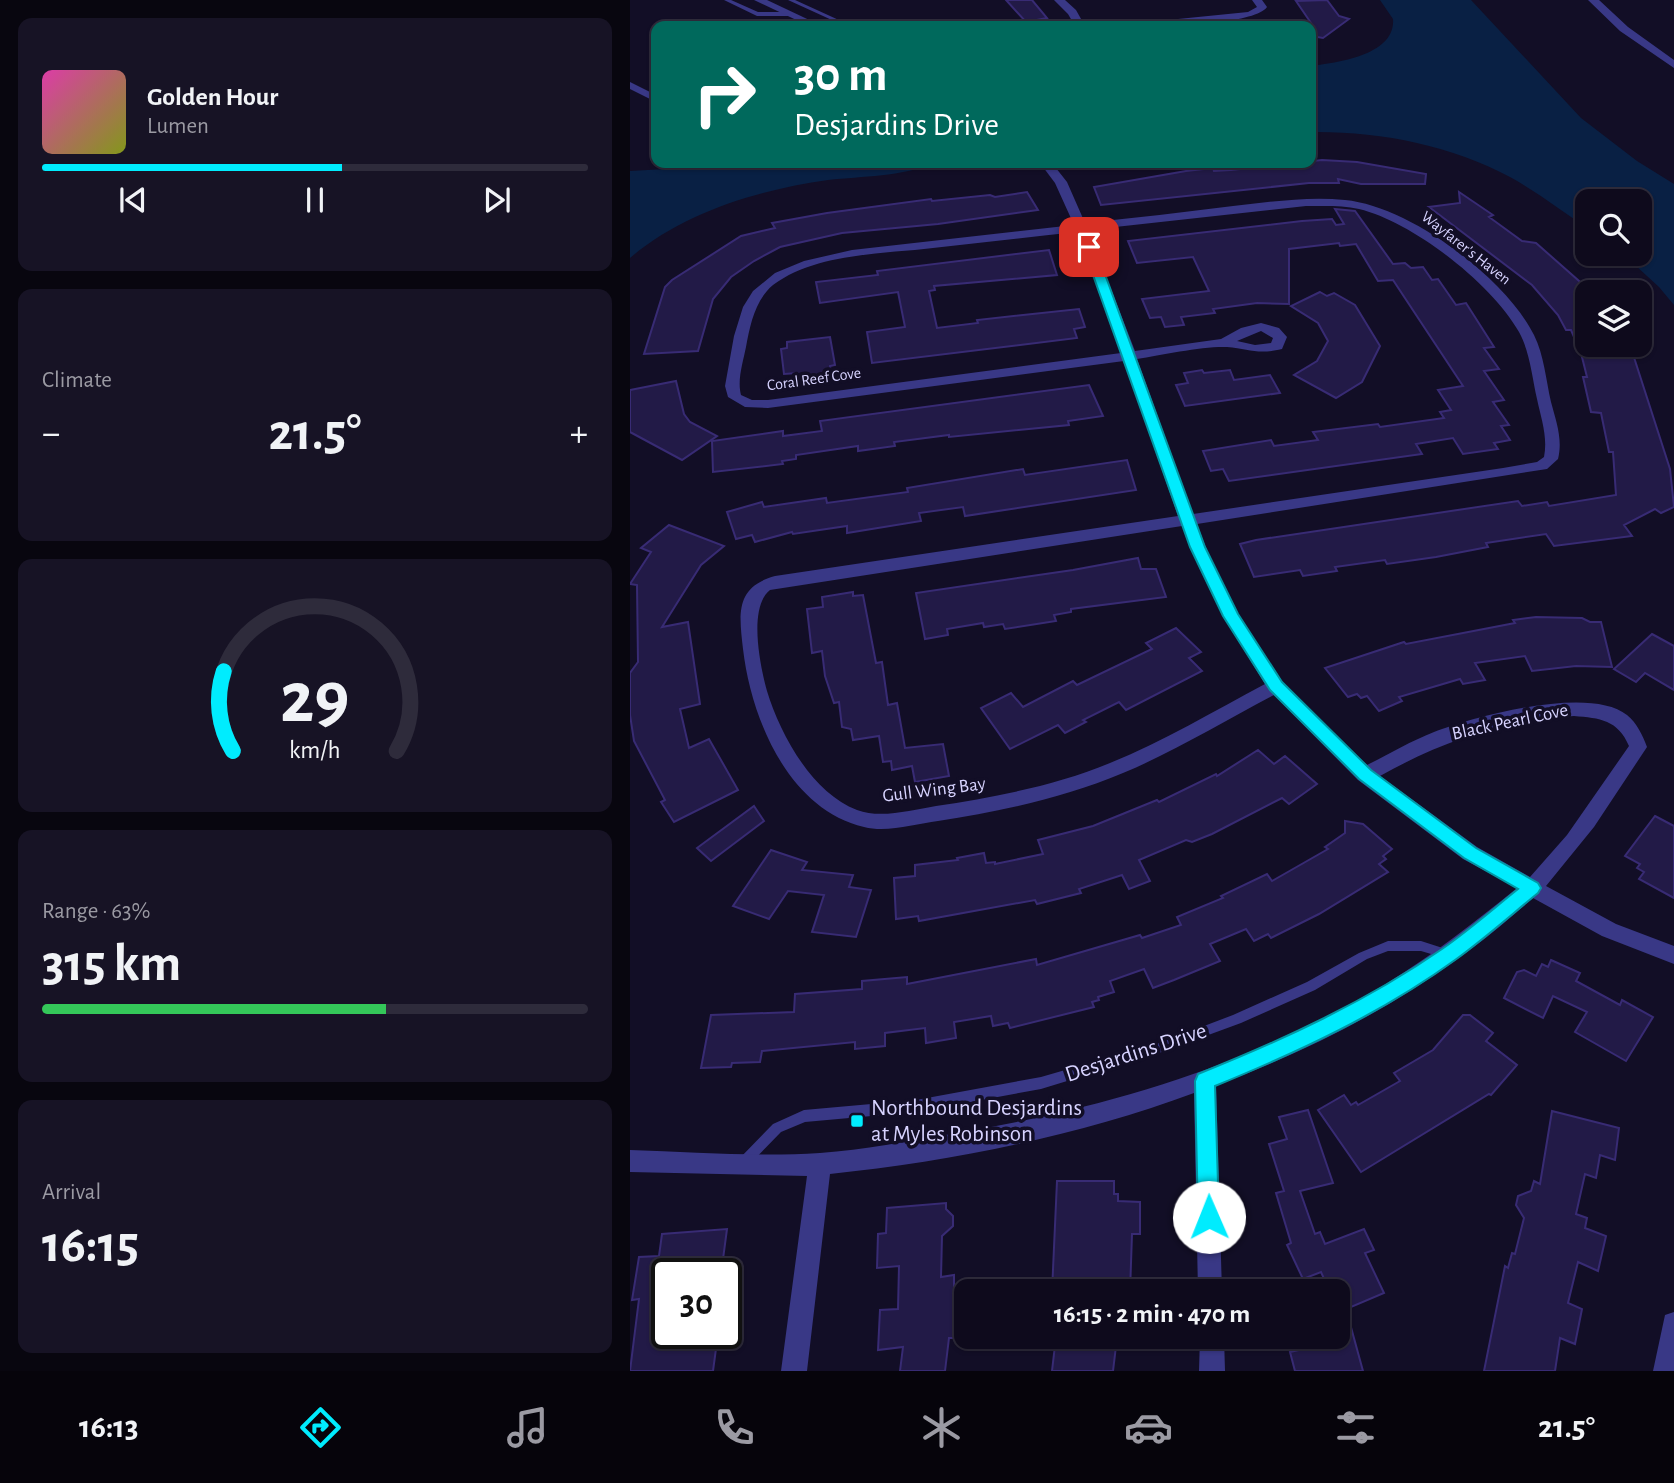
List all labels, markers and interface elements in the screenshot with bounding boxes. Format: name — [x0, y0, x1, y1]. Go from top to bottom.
icon: right — [679, 49, 770, 140]
text: 30 m — [794, 51, 888, 100]
text: Golden Hour — [147, 84, 278, 110]
text: Desjardins Drive — [794, 109, 999, 141]
text: Lumen — [147, 115, 209, 138]
icon: previous — [114, 181, 152, 219]
icon: pause — [296, 181, 334, 219]
icon: next — [478, 181, 516, 219]
map controls — [1575, 189, 1652, 357]
button: search — [1575, 189, 1652, 266]
street label: Wayfarer's Haven — [1418, 208, 1514, 289]
pin — [1059, 217, 1119, 277]
icon: arrive — [1070, 228, 1108, 266]
button: layers — [1575, 280, 1652, 357]
street label: Coral Reef Cove — [766, 364, 862, 394]
text: Climate — [42, 369, 112, 392]
text: 21.5° — [269, 407, 361, 459]
text: − — [42, 415, 60, 453]
text: + — [570, 415, 588, 453]
text: 29 — [280, 664, 350, 737]
street label: Black Pearl Cove — [1450, 700, 1570, 744]
text: km/h — [289, 738, 341, 763]
street label: Gull Wing Bay — [881, 774, 987, 806]
text: Range · 63% — [42, 900, 150, 923]
text: 315 km — [42, 938, 181, 990]
street label: Desjardins Drive — [1062, 1019, 1210, 1087]
place label: Northbound Desjardins at Myles Robinson — [871, 1097, 1082, 1146]
marker: Northbound Desjardins at Myles Robinson — [849, 1113, 865, 1129]
position arrow — [1172, 1180, 1246, 1254]
text: Arrival — [42, 1181, 101, 1204]
text: 16:15 — [42, 1219, 139, 1271]
speed limit sign: 30 — [651, 1258, 742, 1349]
text: 16:15 · 2 min · 470 m — [1054, 1301, 1250, 1327]
icon: directions — [296, 1403, 345, 1452]
icon: music — [503, 1403, 552, 1452]
icon: phone — [710, 1403, 759, 1452]
icon: climate — [917, 1403, 966, 1452]
icon: car — [1124, 1403, 1173, 1452]
icon: filters — [1331, 1403, 1380, 1452]
text: 16:13 — [79, 1411, 139, 1443]
text: 21.5° — [1538, 1411, 1595, 1443]

